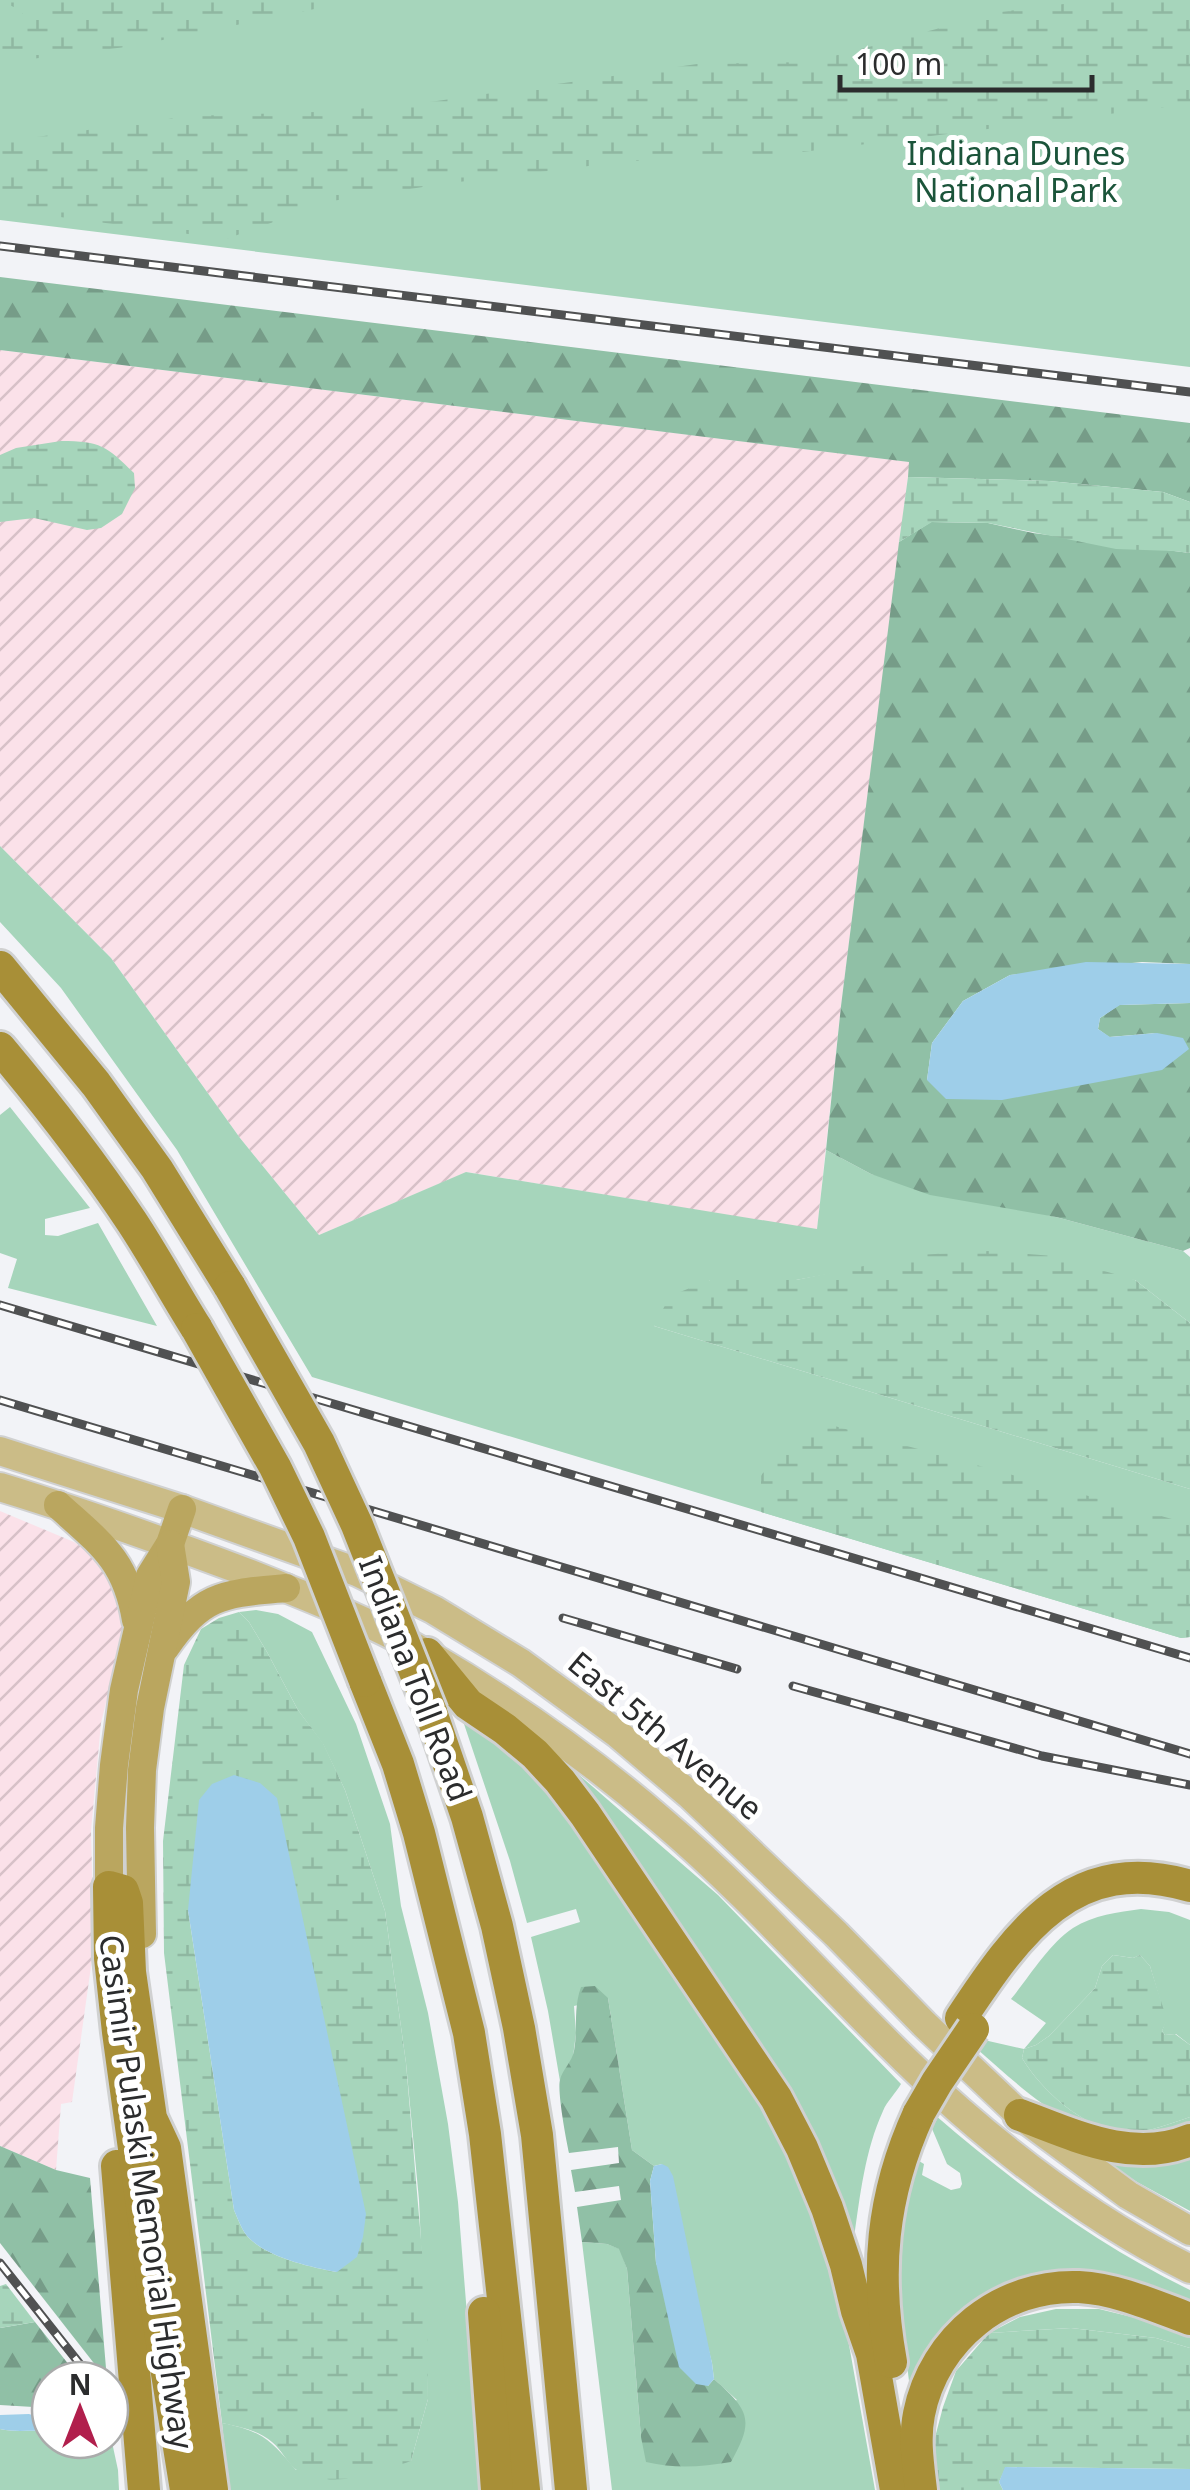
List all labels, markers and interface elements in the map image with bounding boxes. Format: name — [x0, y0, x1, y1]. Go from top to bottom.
scale bar — [840, 30, 1092, 92]
text: 100 m — [855, 43, 942, 84]
park label: Indiana Dunes National Park — [907, 131, 1125, 211]
street label: Indiana Toll Road — [350, 1550, 483, 1807]
street label: East 5th Avenue — [560, 1641, 772, 1829]
street label: Casimir Pulaski Memorial Highway — [90, 1932, 205, 2452]
north arrow — [30, 2360, 130, 2460]
text: N — [69, 2365, 91, 2403]

